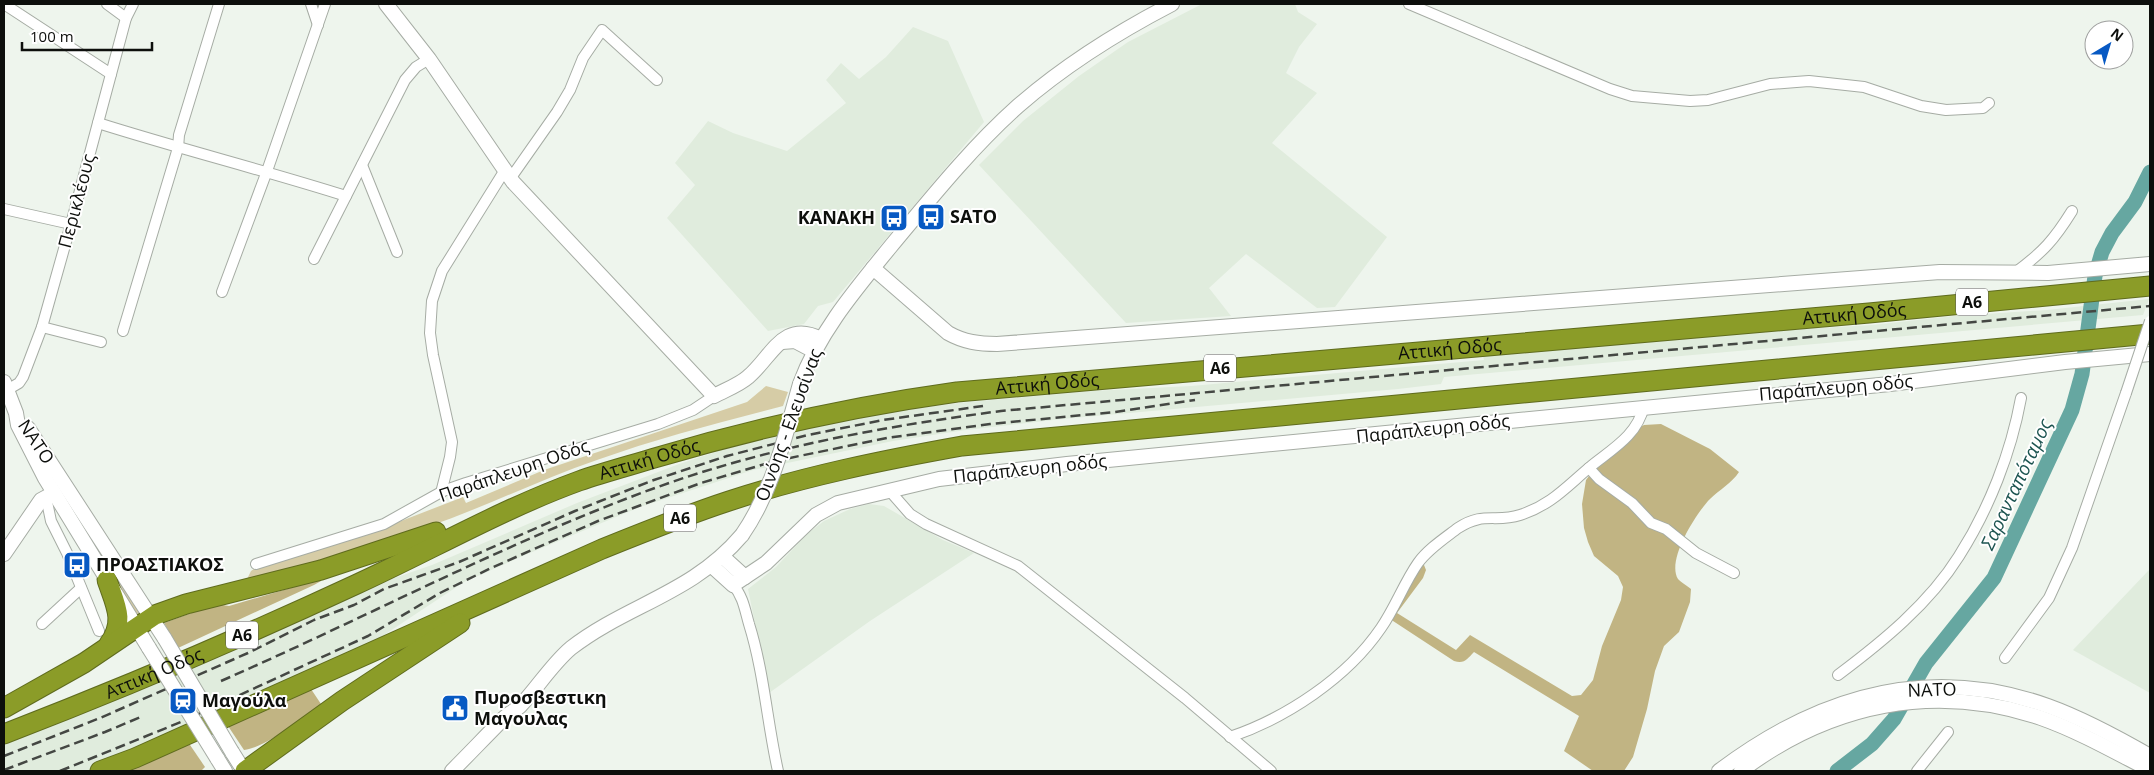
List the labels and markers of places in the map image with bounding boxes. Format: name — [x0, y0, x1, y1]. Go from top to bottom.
bus stop icon: SATO — [916, 202, 946, 232]
bus stop icon: ΚΑΝΑΚΗ — [879, 203, 909, 233]
place label: SATO — [950, 204, 997, 228]
place label: ΚΑΝΑΚΗ — [798, 205, 875, 229]
bus stop icon: ΠΡΟΑΣΤΙΑΚΟΣ — [62, 550, 92, 580]
place label: ΠΡΟΑΣΤΙΑΚΟΣ — [96, 552, 224, 576]
place label: Πυροσβεστικη Μαγουλας — [474, 685, 607, 730]
station icon: Μαγούλα — [168, 686, 198, 716]
place label: Μαγούλα — [202, 688, 287, 712]
public building icon: Πυροσβεστικη Μαγουλας — [440, 693, 470, 723]

